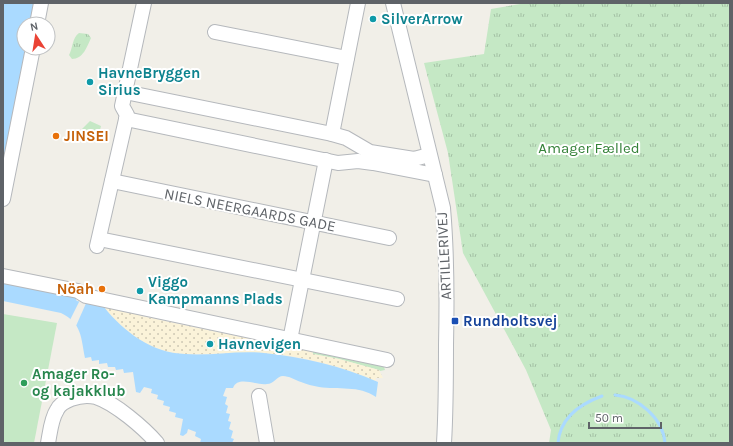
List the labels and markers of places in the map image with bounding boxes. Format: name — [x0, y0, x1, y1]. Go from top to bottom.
place label: SilverArrow — [381, 10, 463, 28]
marker: SilverArrow — [368, 14, 378, 24]
place label: HavneBryggen Sirius — [98, 64, 200, 99]
marker: HavneBryggen Sirius — [85, 77, 95, 87]
place label: JINSEI — [64, 127, 109, 145]
marker: JINSEI — [51, 131, 61, 141]
place label: Viggo Kampmanns Plads — [148, 273, 283, 308]
place label: Nöah — [57, 280, 94, 298]
marker: Nöah — [97, 284, 107, 294]
marker: Viggo Kampmanns Plads — [135, 286, 145, 296]
place label: Rundholtsvej — [463, 312, 558, 330]
marker: Rundholtsvej — [450, 316, 460, 326]
place label: Havnevigen — [218, 335, 301, 353]
marker: Havnevigen — [205, 339, 215, 349]
place label: Amager Ro- og kajakklub — [32, 365, 125, 400]
marker: Amager Ro- og kajakklub — [19, 378, 29, 388]

